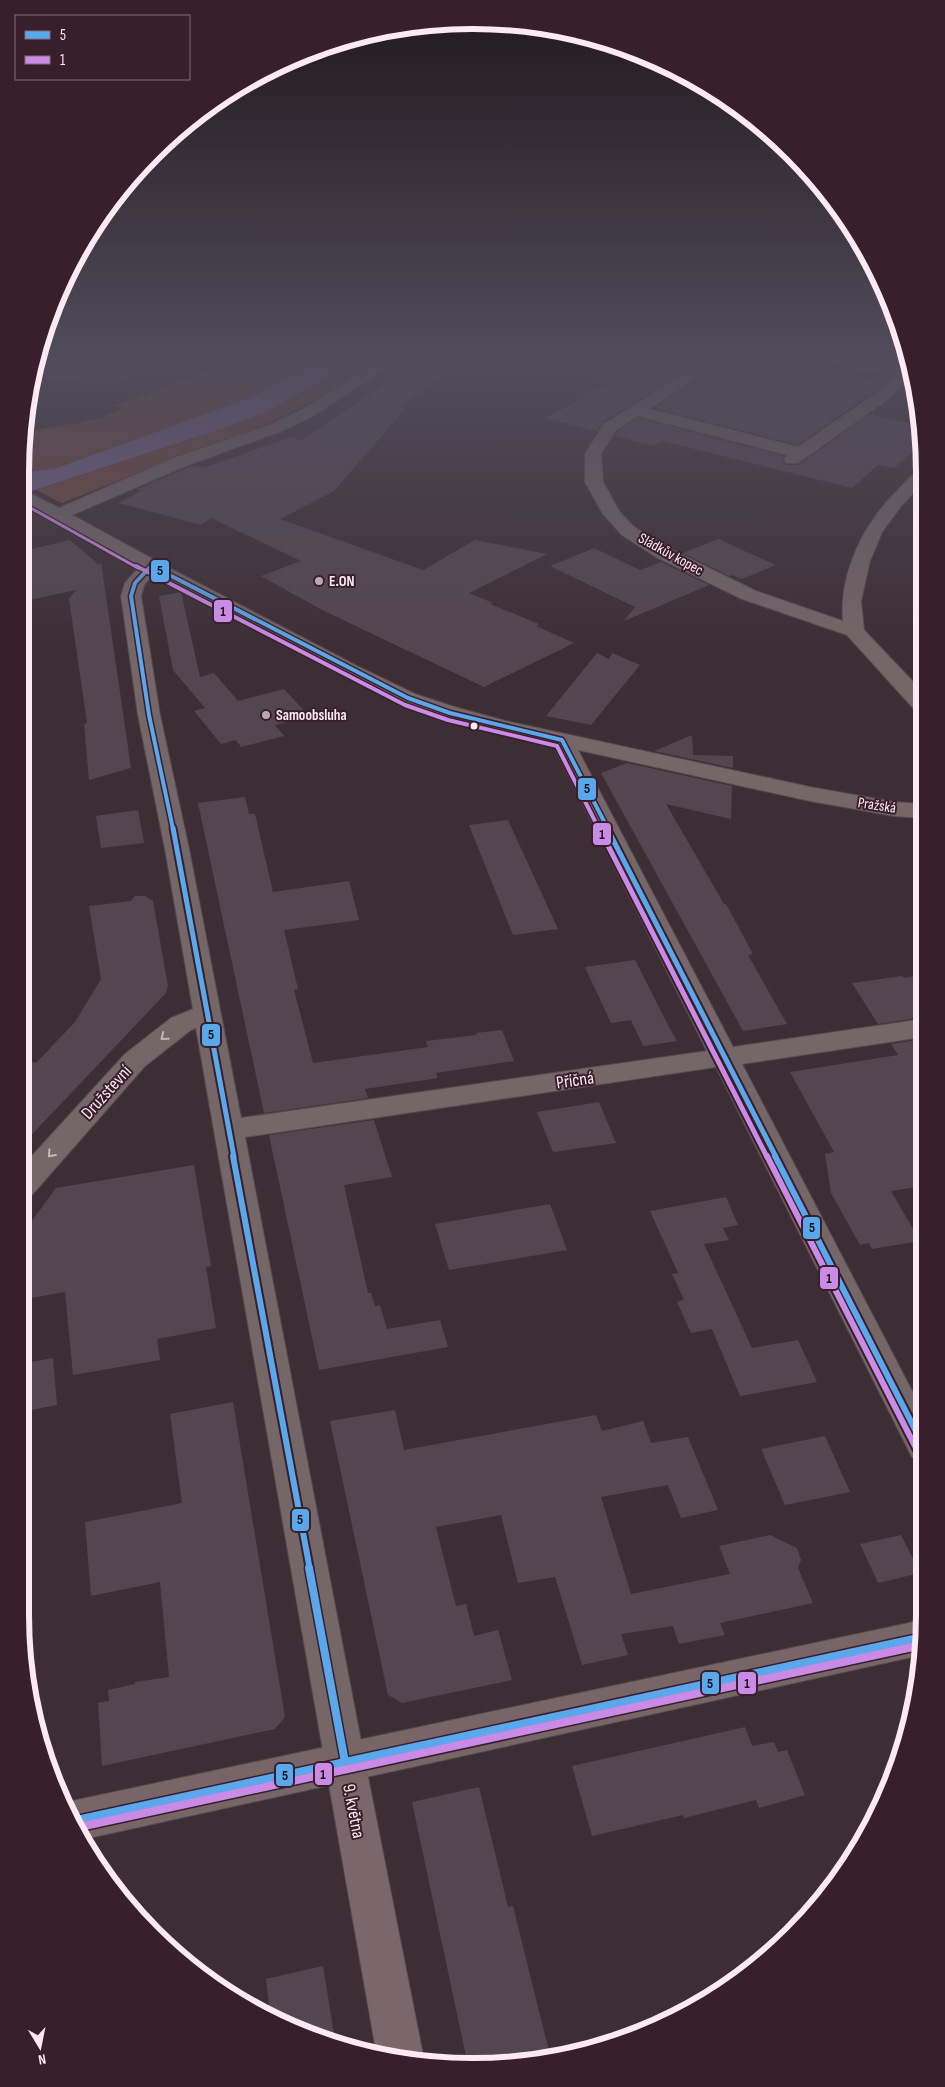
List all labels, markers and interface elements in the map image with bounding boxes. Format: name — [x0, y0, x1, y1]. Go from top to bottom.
legend — [15, 15, 190, 80]
text: 5 — [60, 26, 66, 45]
text: 1 — [60, 51, 66, 70]
street label: Sládkův kopec — [635, 529, 707, 580]
line badge: 5 — [150, 559, 170, 583]
text: 5 — [157, 562, 163, 579]
place label: E.ON — [329, 572, 354, 591]
marker: E.ON — [313, 575, 325, 587]
line badge: 1 — [213, 599, 233, 623]
text: 1 — [220, 603, 226, 620]
place label: Samoobsluha — [276, 706, 347, 725]
marker: Samoobsluha — [260, 709, 272, 721]
unlabelled marker — [469, 721, 479, 731]
line badge: 5 — [577, 777, 597, 801]
text: 5 — [584, 780, 590, 797]
street label: Pražská — [856, 793, 898, 818]
line badge: 1 — [592, 822, 612, 846]
text: 1 — [599, 826, 605, 843]
line badge: 5 — [201, 1023, 221, 1047]
text: 5 — [208, 1026, 214, 1043]
one-way arrow — [161, 1032, 170, 1040]
street label: Družstevní — [77, 1061, 136, 1123]
street label: Příčná — [555, 1067, 595, 1094]
one-way arrow — [48, 1148, 57, 1157]
line badge: 5 — [802, 1216, 821, 1240]
text: 5 — [809, 1219, 815, 1236]
line badge: 1 — [819, 1266, 839, 1290]
text: 1 — [826, 1270, 832, 1287]
line badge: 5 — [291, 1508, 310, 1532]
text: 5 — [297, 1511, 303, 1528]
line badge: 5 — [701, 1671, 720, 1695]
line badge: 1 — [737, 1671, 757, 1695]
text: 5 — [707, 1675, 713, 1692]
text: 1 — [744, 1675, 750, 1692]
line badge: 1 — [314, 1762, 333, 1786]
line badge: 5 — [275, 1763, 294, 1787]
text: 1 — [320, 1766, 326, 1783]
text: 5 — [282, 1767, 288, 1784]
street label: 9. května — [338, 1782, 369, 1840]
north arrow — [15, 2022, 65, 2072]
text: N — [37, 2050, 47, 2068]

